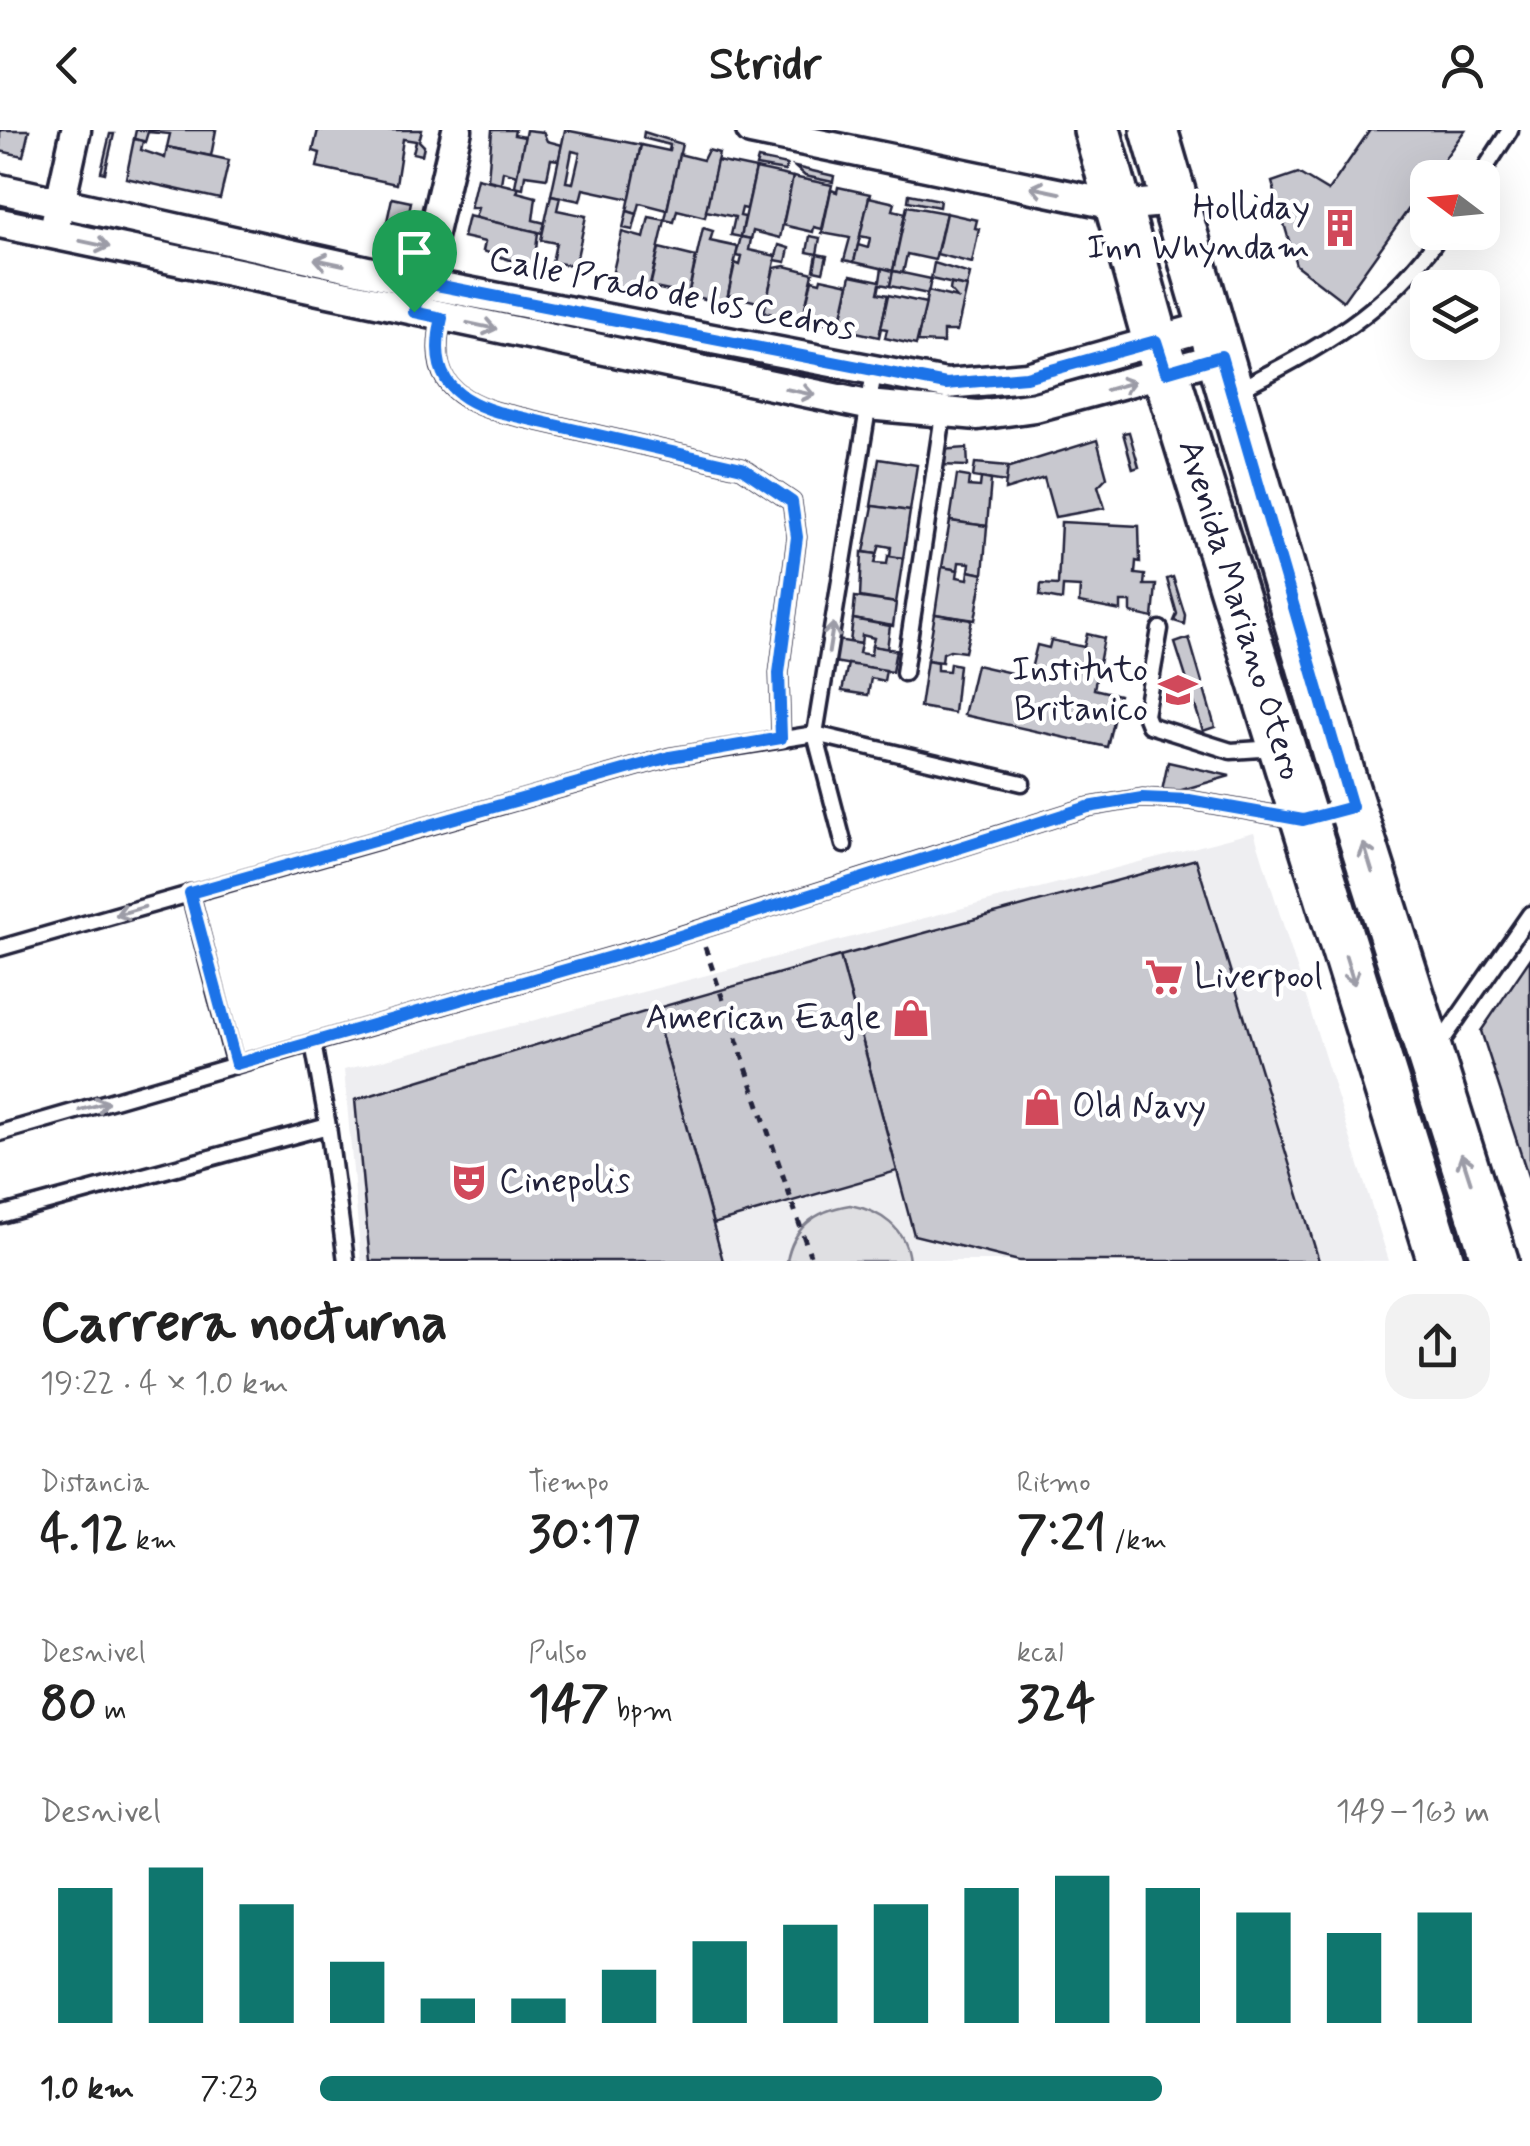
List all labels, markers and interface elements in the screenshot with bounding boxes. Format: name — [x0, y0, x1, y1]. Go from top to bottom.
text: Stridr — [709, 36, 821, 95]
icon: back — [40, 38, 95, 93]
icon: person — [1435, 38, 1490, 93]
north arrow — [1410, 160, 1500, 250]
map controls — [1410, 160, 1500, 360]
one-way arrow — [1029, 180, 1061, 199]
place label: Holliday Inn Whyndam — [1087, 185, 1310, 271]
building icon: Holliday Inn Whyndam — [1319, 207, 1361, 249]
pin — [372, 210, 457, 313]
icon: arrive — [387, 225, 442, 280]
one-way arrow — [78, 235, 110, 254]
street label: Calle Prado de los Cedros — [485, 236, 859, 352]
one-way arrow — [314, 252, 346, 271]
button: layers — [1410, 270, 1500, 360]
one-way arrow — [465, 318, 497, 337]
one-way arrow — [1103, 375, 1135, 394]
one-way arrow — [783, 383, 815, 402]
street label: Avenida Mariano Otero — [1166, 434, 1314, 786]
one-way arrow — [822, 622, 840, 655]
place label: Instituto Britanico — [1012, 647, 1148, 733]
school or university icon: Instituto Britanico — [1157, 669, 1199, 711]
one-way arrow — [1358, 843, 1376, 874]
one-way arrow — [114, 903, 146, 921]
one-way arrow — [1342, 953, 1360, 985]
place label: Liverpool — [1194, 954, 1323, 1000]
supermarket icon: Liverpool — [1143, 956, 1185, 998]
place label: American Eagle — [646, 995, 881, 1041]
shop icon: American Eagle — [890, 997, 932, 1039]
place label: Old Navy — [1072, 1084, 1206, 1130]
shop icon: Old Navy — [1021, 1086, 1063, 1128]
one-way arrow — [77, 1096, 109, 1114]
one-way arrow — [1455, 1153, 1473, 1184]
place label: Cinepolis — [499, 1159, 630, 1205]
theatre icon: Cinepolis — [448, 1161, 490, 1203]
text: Carrera nocturna — [40, 1289, 448, 1361]
button: share — [1385, 1294, 1490, 1399]
text: 19:22 · 4 × 1.0 km — [40, 1363, 289, 1405]
text: Distancia — [40, 1465, 149, 1502]
text: Tiempo — [528, 1465, 609, 1502]
text: Ritmo — [1017, 1465, 1091, 1502]
text: 4.12 — [40, 1502, 128, 1568]
text: 30:17 — [528, 1502, 640, 1568]
text: 7:21 — [1017, 1502, 1106, 1568]
text: km — [128, 1523, 177, 1560]
text: /km — [1106, 1523, 1167, 1560]
text: Desnivel — [40, 1635, 146, 1672]
text: Pulso — [528, 1635, 587, 1672]
text: kcal — [1017, 1635, 1064, 1672]
text: 80 — [40, 1672, 97, 1738]
text: 147 — [528, 1672, 609, 1738]
text: 324 — [1017, 1672, 1095, 1738]
text: m — [97, 1693, 127, 1730]
text: bpm — [609, 1693, 673, 1730]
text: Desnivel — [40, 1791, 161, 1833]
text: 149–163 m — [1336, 1791, 1490, 1833]
text: 1.0 km — [40, 2068, 134, 2110]
text: 7:23 — [200, 2068, 257, 2110]

